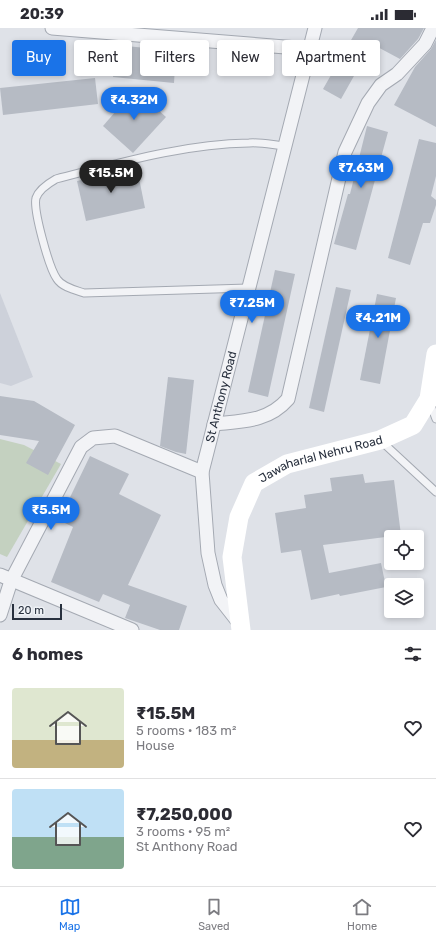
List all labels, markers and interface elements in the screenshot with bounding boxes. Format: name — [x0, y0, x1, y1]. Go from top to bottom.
text: 20:39 — [20, 5, 64, 23]
chip: Buy — [12, 40, 66, 76]
chip: Rent — [74, 40, 132, 76]
chip: Filters — [140, 40, 209, 76]
chip: New — [217, 40, 274, 76]
chip: Apartment — [282, 40, 380, 76]
pin: ₹4.32M — [101, 87, 167, 121]
text: ₹4.32M — [110, 92, 158, 107]
pin: ₹7.63M — [328, 155, 394, 189]
pin: ₹15.5M — [78, 160, 144, 194]
text: ₹7.63M — [338, 160, 384, 175]
text: ₹15.5M — [88, 165, 134, 180]
pin: ₹7.25M — [219, 290, 285, 324]
text: ₹7.25M — [229, 295, 275, 310]
pin: ₹4.21M — [345, 305, 411, 339]
text: ₹4.21M — [355, 310, 401, 325]
street label: St Anthony Road — [203, 350, 239, 444]
street label: Jawaharlal Nehru Road — [256, 433, 384, 486]
pin: ₹5.5M — [23, 497, 79, 531]
text: ₹5.5M — [32, 502, 71, 517]
map controls — [384, 530, 424, 618]
button: locate — [384, 530, 424, 570]
button: layers — [384, 578, 424, 618]
scale bar — [12, 602, 62, 621]
text: 20 m — [18, 604, 44, 617]
icon: filters — [402, 643, 424, 665]
text: 6 homes — [12, 644, 83, 664]
text: ₹15.5M — [136, 703, 195, 723]
icon: home — [44, 704, 92, 752]
icon: heart — [402, 717, 424, 739]
text: 5 rooms · 183 m² — [136, 723, 236, 738]
text: House — [136, 738, 174, 753]
text: ₹7,250,000 — [136, 804, 232, 824]
icon: home — [44, 805, 92, 853]
icon: heart — [402, 818, 424, 840]
text: 3 rooms · 95 m² — [136, 824, 230, 839]
text: St Anthony Road — [136, 839, 237, 854]
tab: Map — [59, 896, 81, 933]
tab: Saved — [198, 896, 230, 933]
tab: Home — [347, 896, 377, 933]

